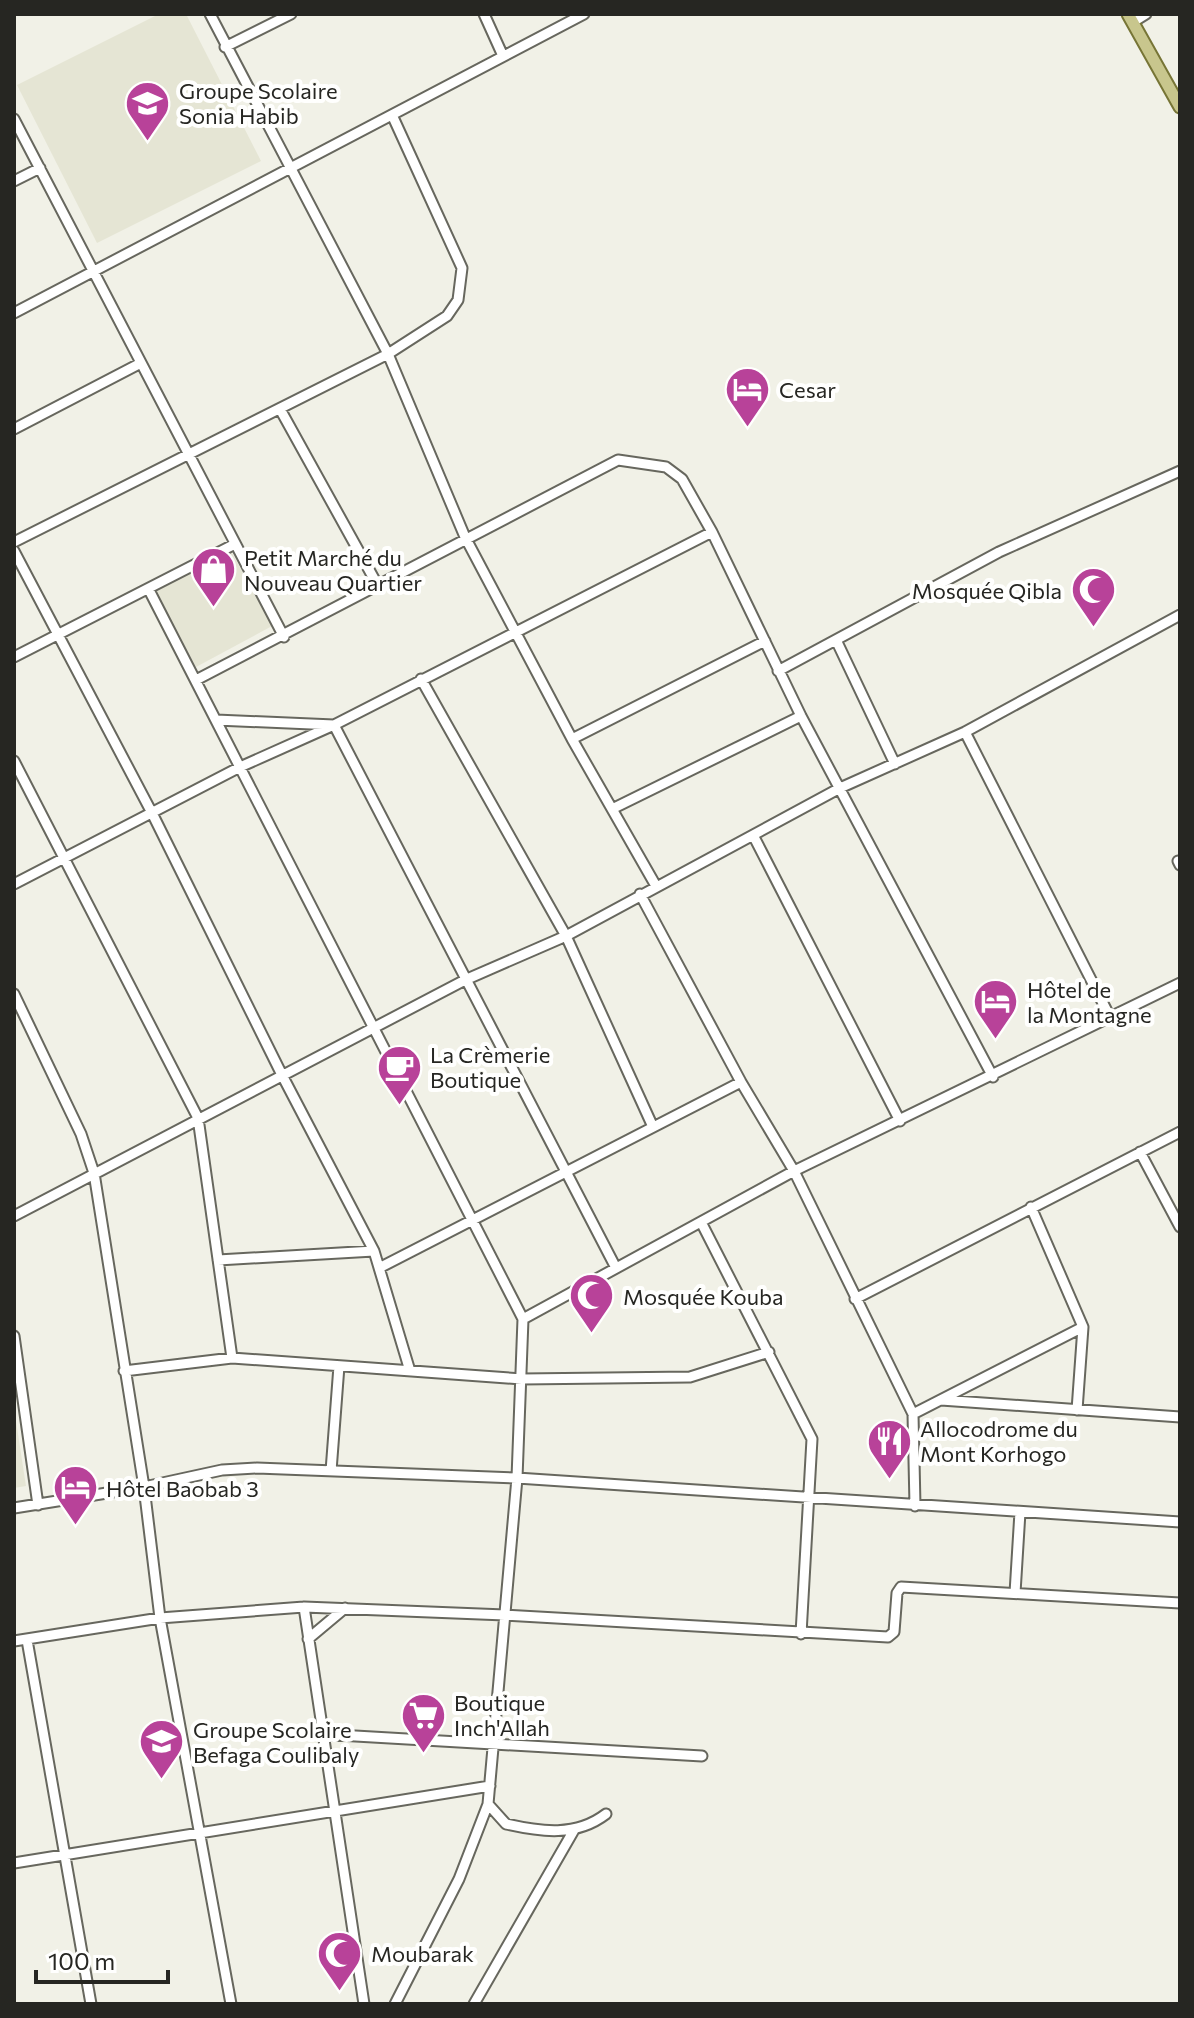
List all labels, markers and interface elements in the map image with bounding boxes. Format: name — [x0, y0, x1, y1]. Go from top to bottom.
place label: Groupe Scolaire Sonia Habib — [179, 77, 338, 129]
school or university icon: Groupe Scolaire Sonia Habib — [124, 79, 172, 142]
hotel icon: Cesar — [724, 365, 772, 428]
place label: Cesar — [779, 376, 836, 403]
place label: Petit Marché du Nouveau Quartier — [244, 544, 422, 596]
shop icon: Petit Marché du Nouveau Quartier — [189, 546, 237, 609]
mosque icon: Mosquée Qibla — [1069, 566, 1117, 629]
place label: Mosquée Qibla — [912, 577, 1062, 604]
place label: Hôtel de la Montagne — [1027, 976, 1152, 1028]
hotel icon: Hôtel de la Montagne — [972, 978, 1020, 1041]
place label: La Crèmerie Boutique — [430, 1041, 550, 1093]
cafe icon: La Crèmerie Boutique — [375, 1043, 423, 1106]
mosque icon: Mosquée Kouba — [568, 1272, 616, 1335]
place label: Mosquée Kouba — [623, 1283, 783, 1310]
place label: Allocodrome du Mont Korhogo — [920, 1415, 1078, 1467]
restaurant icon: Allocodrome du Mont Korhogo — [865, 1417, 913, 1480]
hotel icon: Hôtel Baobab 3 — [51, 1464, 99, 1527]
place label: Hôtel Baobab 3 — [106, 1475, 259, 1502]
place label: Boutique Inch'Allah — [454, 1689, 550, 1741]
supermarket icon: Boutique Inch'Allah — [399, 1691, 447, 1754]
place label: Groupe Scolaire Befaga Coulibaly — [193, 1716, 359, 1768]
school or university icon: Groupe Scolaire Befaga Coulibaly — [138, 1718, 186, 1781]
mosque icon: Moubarak — [316, 1929, 364, 1992]
scale bar — [36, 1934, 168, 1984]
place label: Moubarak — [371, 1940, 474, 1967]
text: 100 m — [48, 1946, 115, 1975]

